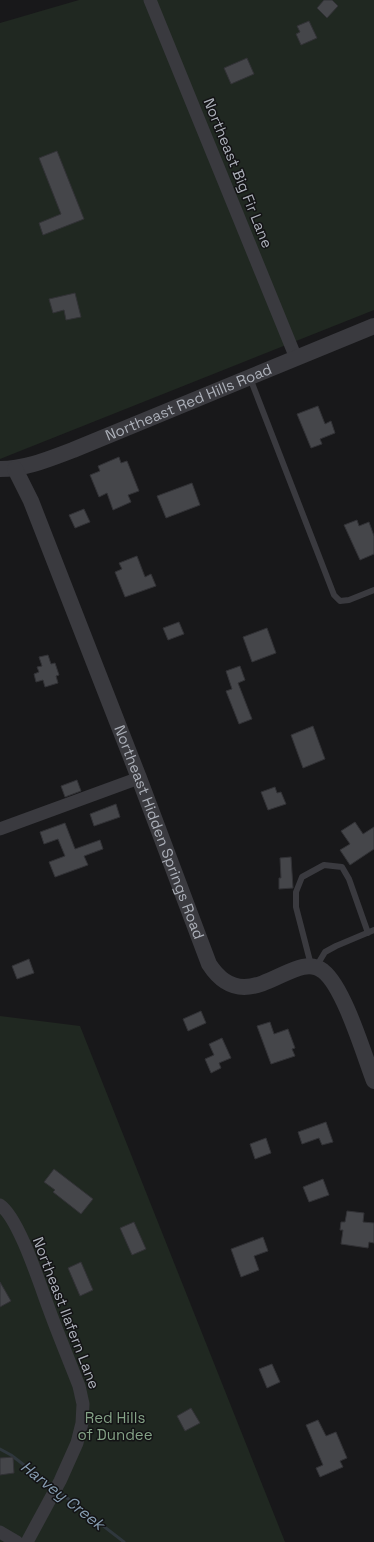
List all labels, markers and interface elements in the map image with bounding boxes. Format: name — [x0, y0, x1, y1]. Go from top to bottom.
street label: Northeast Big Fir Lane — [200, 95, 277, 251]
street label: Northeast Red Hills Road — [102, 359, 275, 445]
street label: Northeast Hidden Springs Road — [110, 722, 209, 942]
street label: Northeast Ilafern Lane — [29, 1234, 104, 1392]
park label: Red Hills of Dundee — [77, 1408, 153, 1444]
water label: Harvey Creek — [16, 1456, 111, 1536]

